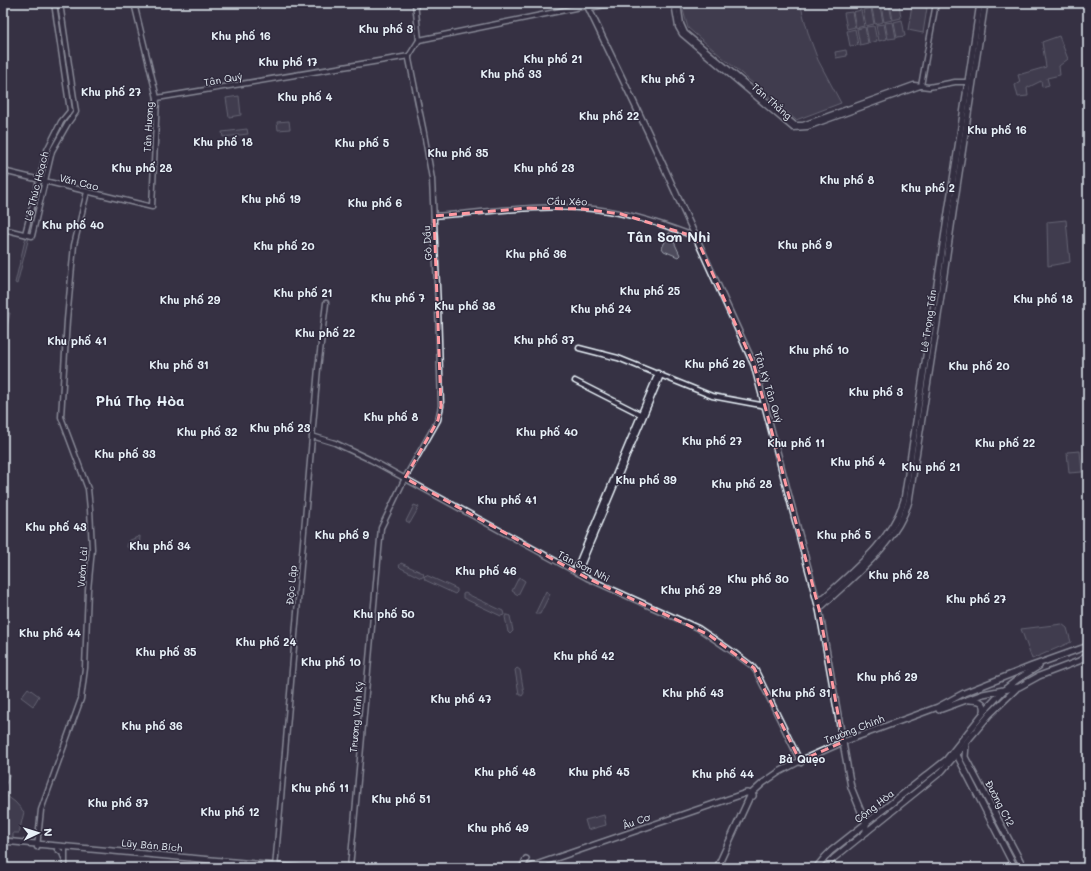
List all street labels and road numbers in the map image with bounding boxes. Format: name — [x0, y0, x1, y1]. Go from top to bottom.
street label: Tân Quý — [203, 69, 243, 89]
street label: Tân Thắng — [749, 80, 795, 123]
street label: Tân Hương — [140, 101, 156, 153]
street label: Lê Thúc Hoạch — [21, 149, 51, 222]
street label: Văn Cao — [58, 170, 100, 194]
street label: Cầu Xéo — [547, 194, 587, 208]
street label: Gò Dầu — [419, 225, 435, 261]
street label: Lê Trọng Tấn — [917, 289, 939, 353]
street label: Tân Kỳ Tân Quý — [751, 350, 787, 424]
street label: Vườn Lài — [74, 546, 90, 588]
street label: Tân Sơn Nhì — [555, 547, 613, 585]
street label: Độc Lập — [282, 565, 300, 605]
street label: Trương Vĩnh Ký — [346, 681, 366, 753]
street label: Trường Chinh — [822, 711, 887, 747]
street label: Đường C12 — [982, 777, 1018, 829]
street label: Cộng Hòa — [851, 786, 897, 826]
street label: Âu Cơ — [620, 809, 653, 832]
street label: Lũy Bán Bích — [121, 835, 183, 855]

